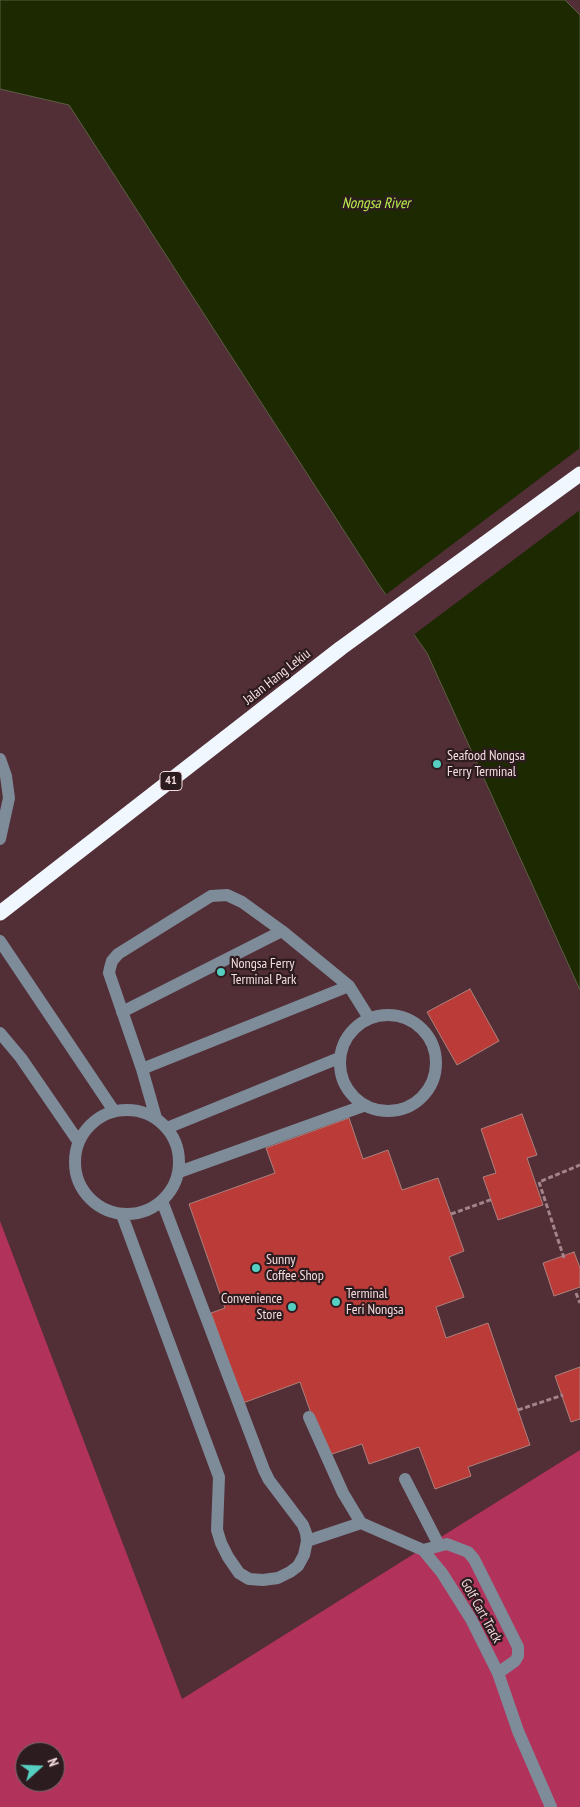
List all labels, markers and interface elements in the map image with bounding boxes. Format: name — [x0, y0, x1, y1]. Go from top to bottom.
water label: Nongsa River — [342, 195, 410, 213]
street label: Jalan Hang Lekiu — [240, 646, 314, 708]
place label: Seafood Nongsa Ferry Terminal — [447, 748, 525, 780]
marker: Seafood Nongsa Ferry Terminal — [431, 758, 443, 770]
road number: 41 — [160, 771, 182, 790]
place label: Nongsa Ferry Terminal Park — [231, 956, 296, 989]
marker: Nongsa Ferry Terminal Park — [215, 966, 227, 978]
place label: Sunny Coffee Shop — [266, 1252, 324, 1284]
marker: Sunny Coffee Shop — [250, 1262, 262, 1274]
place label: Terminal Feri Nongsa — [346, 1286, 404, 1318]
place label: Convenience Store — [221, 1291, 282, 1324]
marker: Terminal Feri Nongsa — [330, 1296, 342, 1308]
marker: Convenience Store — [286, 1301, 298, 1313]
street label: Golf Cart Track — [457, 1576, 505, 1646]
north arrow — [15, 1742, 65, 1792]
text: N — [43, 1756, 63, 1769]

